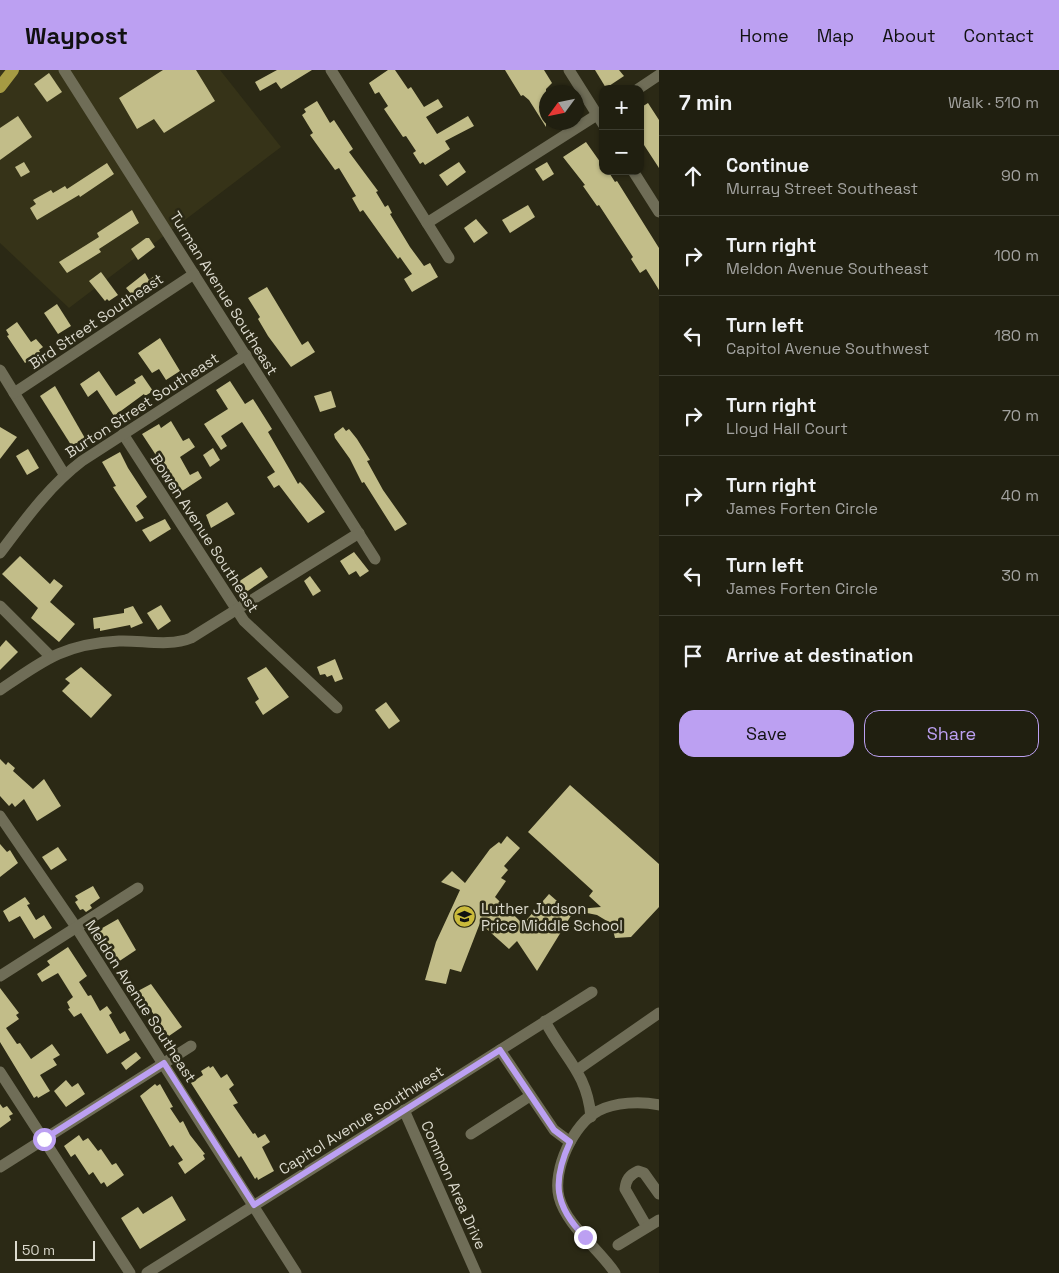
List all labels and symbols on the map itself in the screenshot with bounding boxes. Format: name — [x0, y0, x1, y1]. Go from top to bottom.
north arrow — [539, 85, 584, 130]
street label: Turman Avenue Southeast — [166, 208, 282, 378]
street label: Bird Street Southeast — [25, 269, 167, 373]
street label: Burton Street Southeast — [62, 348, 222, 462]
street label: Bowen Avenue Southeast — [147, 450, 263, 616]
place label: Luther Judson Price Middle School — [481, 899, 623, 935]
school or university icon: Luther Judson Price Middle School — [453, 905, 477, 929]
street label: Meldon Avenue Southeast — [81, 916, 201, 1086]
street label: Capitol Avenue Southwest — [275, 1061, 447, 1179]
street label: Common Area Drive — [417, 1118, 491, 1252]
route start — [33, 1128, 56, 1151]
route end — [574, 1226, 597, 1249]
scale bar — [15, 1238, 95, 1261]

